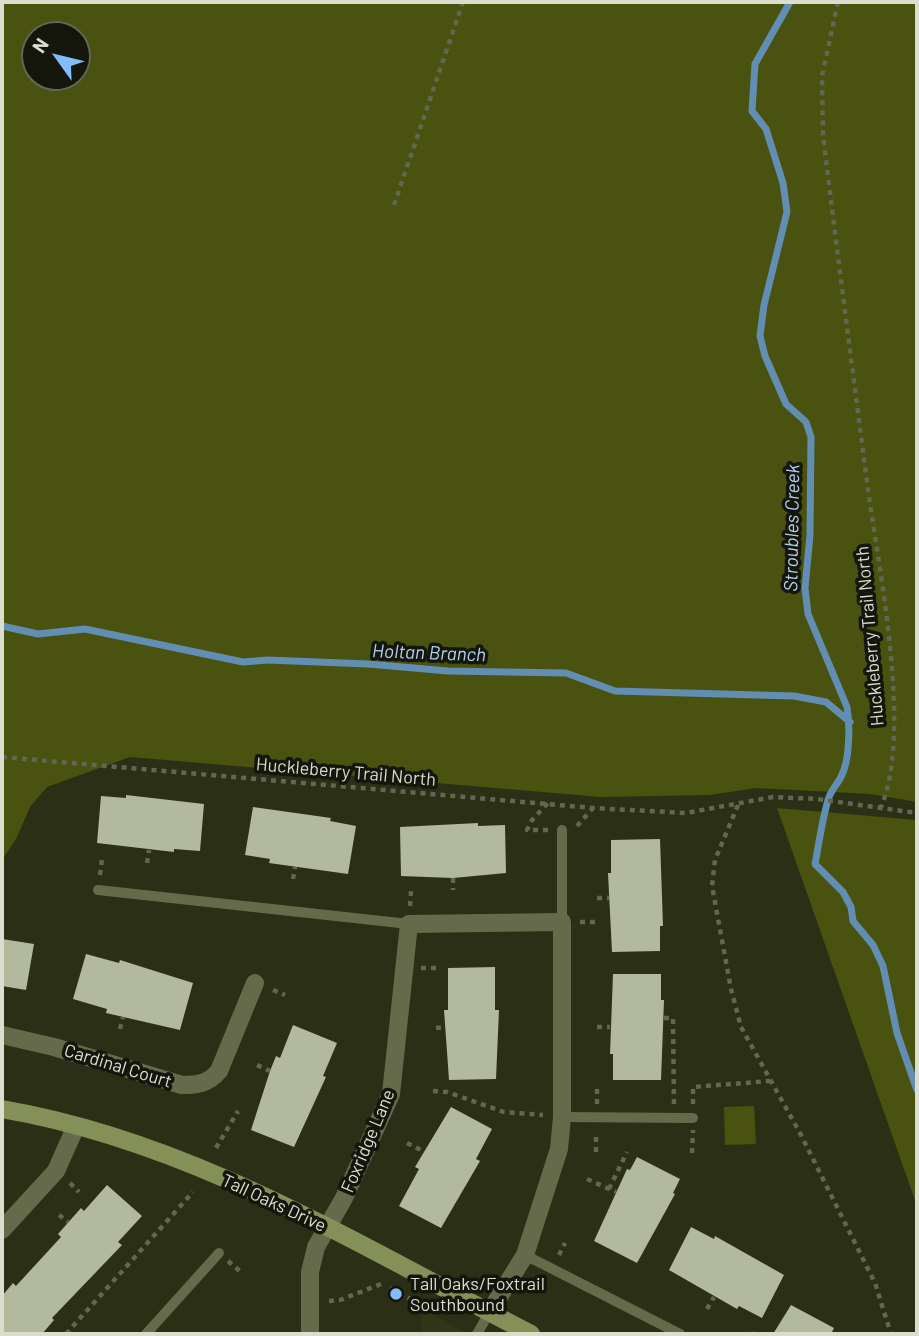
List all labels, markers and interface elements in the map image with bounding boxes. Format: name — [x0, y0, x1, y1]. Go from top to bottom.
north arrow — [21, 21, 91, 91]
text: N — [27, 33, 53, 57]
water label: Stroubles Creek — [779, 464, 805, 592]
street label: Huckleberry Trail North — [851, 545, 889, 727]
water label: Holtan Branch — [372, 640, 486, 666]
street label: Huckleberry Trail North — [255, 753, 437, 791]
street label: Cardinal Court — [62, 1039, 174, 1093]
street label: Foxridge Lane — [337, 1086, 399, 1196]
street label: Tall Oaks Drive — [218, 1169, 330, 1237]
place label: Tall Oaks/Foxtrail Southbound — [410, 1273, 545, 1316]
marker: Tall Oaks/Foxtrail Southbound — [388, 1286, 404, 1302]

